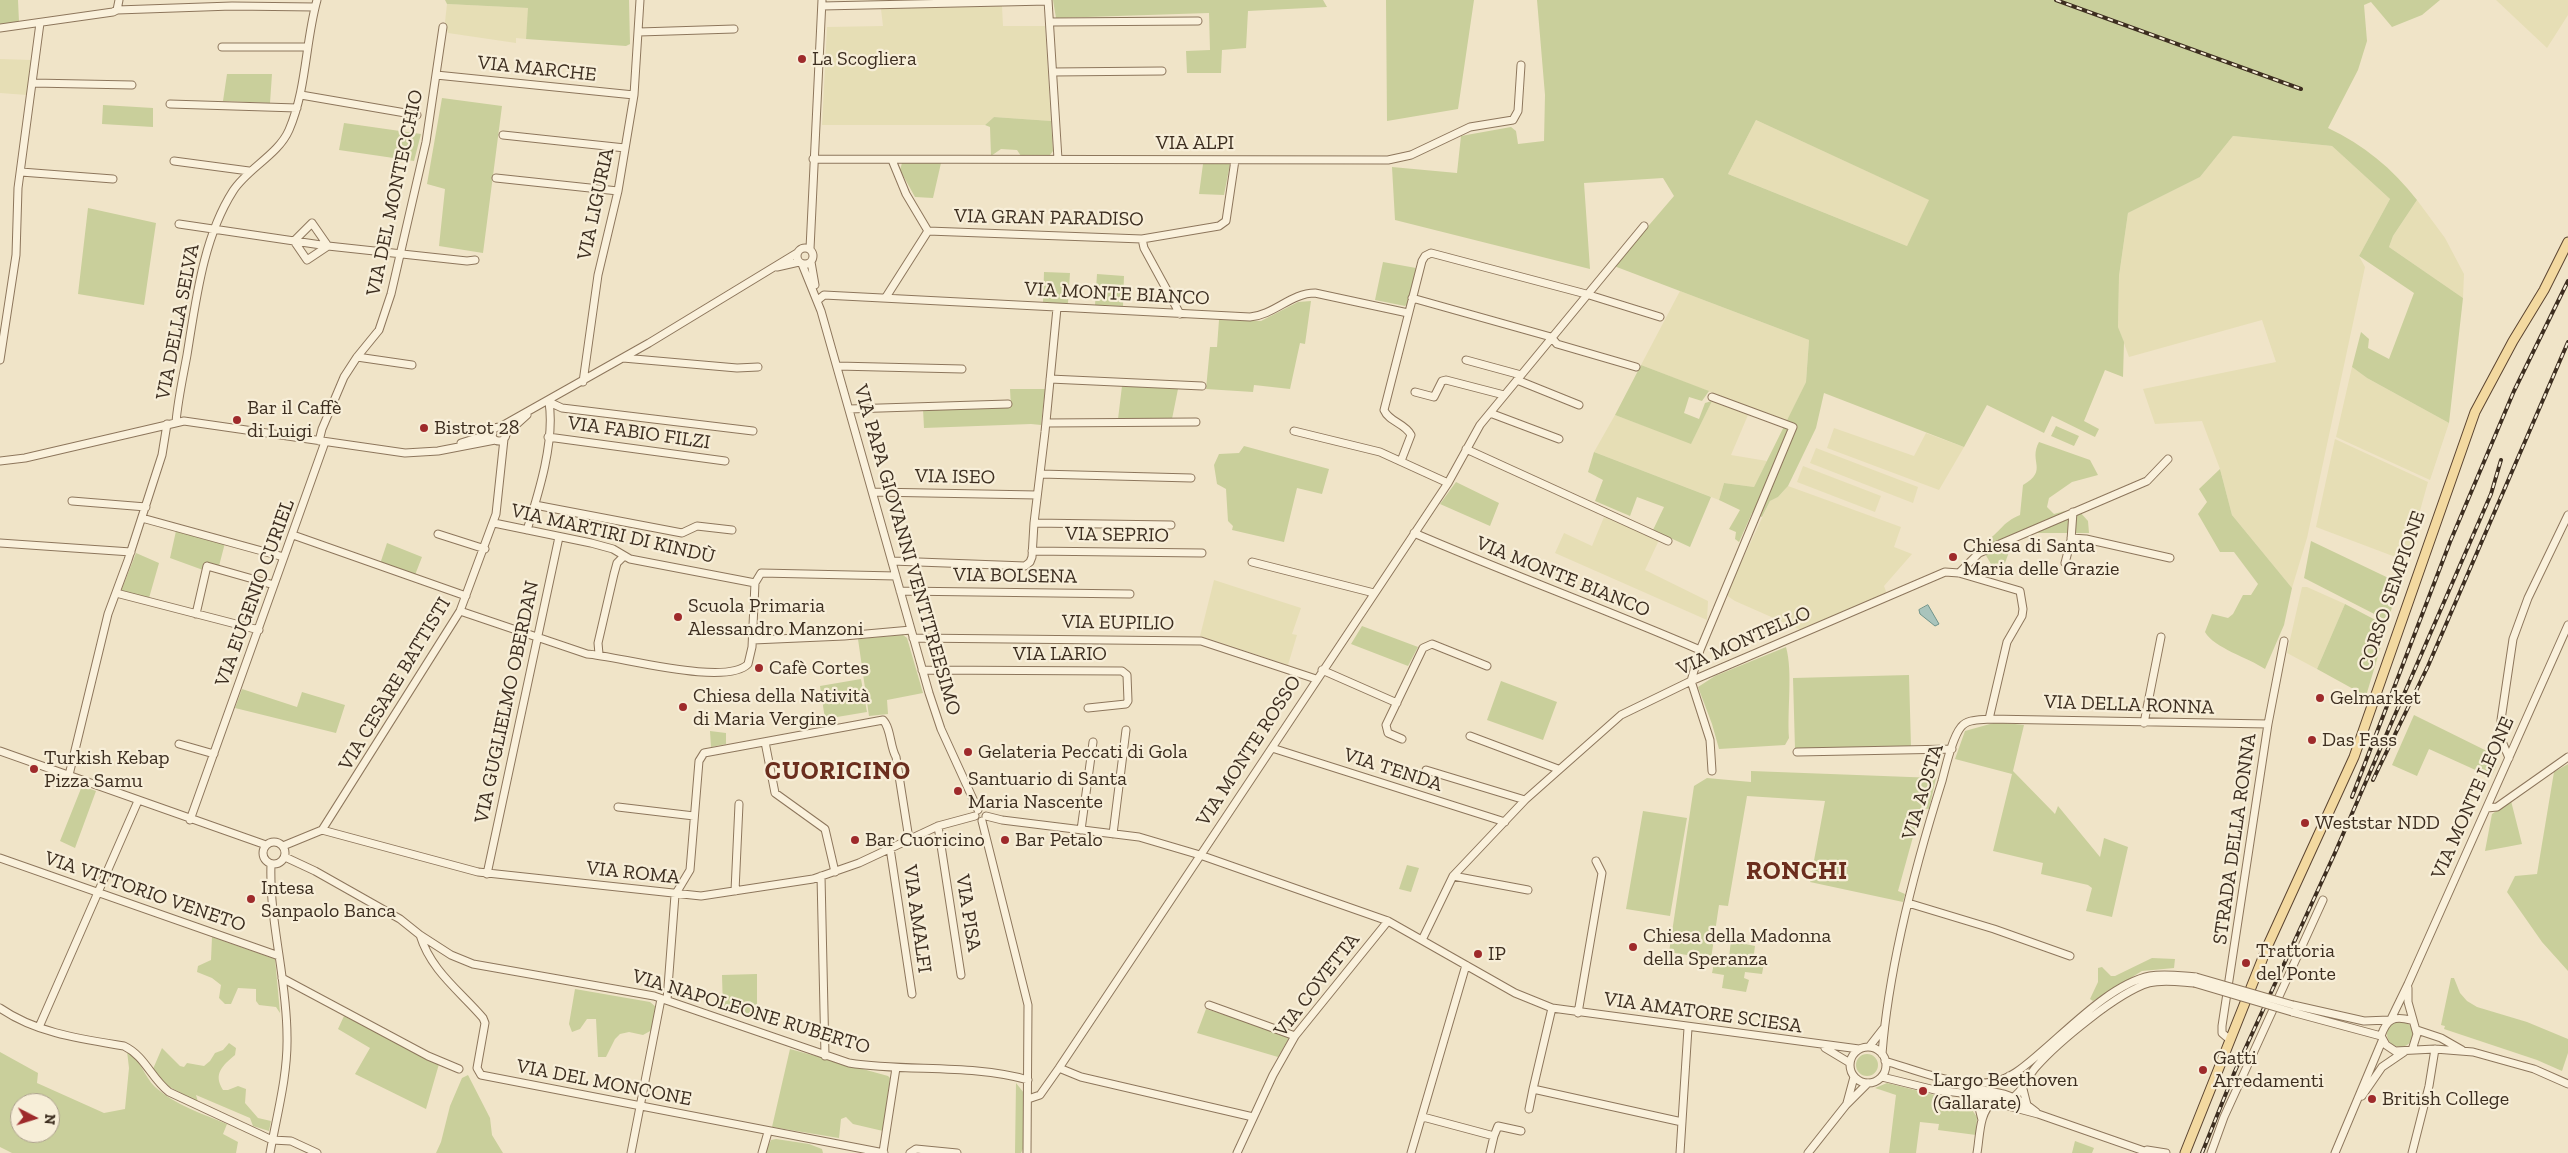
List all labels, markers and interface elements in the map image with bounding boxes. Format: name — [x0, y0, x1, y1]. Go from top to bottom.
place label: La Scogliera — [812, 47, 917, 71]
street label: VIA MARCHE — [476, 51, 598, 87]
marker: La Scogliera — [796, 53, 808, 65]
street label: VIA DEL MONTECCHIO — [361, 88, 429, 298]
street label: VIA ALPI — [1156, 131, 1234, 155]
street label: VIA LIGURIA — [572, 146, 620, 262]
street label: VIA GRAN PARADISO — [954, 204, 1144, 232]
street label: VIA DELLA SELVA — [151, 242, 205, 402]
street label: VIA MONTE BIANCO — [1024, 277, 1210, 311]
street label: VIA PAPA GIOVANNI VENTITREESIMO — [848, 382, 966, 718]
place label: Bar il Caffè di Luigi — [247, 396, 341, 443]
street label: VIA FABIO FILZI — [566, 411, 712, 455]
marker: Bar il Caffè di Luigi — [231, 414, 243, 426]
place label: Bistrot 28 — [434, 416, 520, 440]
marker: Bistrot 28 — [418, 422, 430, 434]
street label: VIA ISEO — [915, 464, 995, 490]
street label: VIA EUGENIO CURIEL — [210, 496, 300, 690]
street label: VIA MARTIRI DI KINDÙ — [508, 499, 718, 569]
street label: CORSO SEMPIONE — [2353, 508, 2431, 674]
street label: VIA SEPRIO — [1065, 522, 1169, 548]
street label: VIA MONTE BIANCO — [1472, 531, 1654, 623]
place label: Chiesa di Santa Maria delle Grazie — [1963, 534, 2119, 581]
marker: Chiesa di Santa Maria delle Grazie — [1947, 551, 1959, 563]
street label: VIA BOLSENA — [953, 563, 1077, 589]
street label: VIA GUGLIELMO OBERDAN — [470, 579, 544, 825]
street label: VIA CESARE BATTISTI — [334, 593, 456, 775]
place label: Scuola Primaria Alessandro Manzoni — [688, 594, 864, 641]
street label: VIA MONTELLO — [1673, 601, 1815, 681]
street label: VIA EUPILIO — [1062, 610, 1174, 636]
marker: Scuola Primaria Alessandro Manzoni — [672, 611, 684, 623]
street label: VIA LARIO — [1013, 642, 1107, 666]
place label: Cafè Cortes — [769, 656, 869, 680]
marker: Cafè Cortes — [753, 662, 765, 674]
street label: VIA MONTE ROSSO — [1191, 671, 1307, 831]
place label: Chiesa della Natività di Maria Vergine — [693, 684, 870, 731]
place label: Gelmarket — [2330, 686, 2421, 710]
street label: VIA DELLA RONNA — [2043, 690, 2215, 720]
marker: Gelmarket — [2314, 692, 2326, 704]
marker: Chiesa della Natività di Maria Vergine — [677, 701, 689, 713]
street label: VIA MONTE LEONE — [2426, 713, 2520, 883]
place label: Das Fass — [2322, 728, 2397, 752]
street label: STRADA DELLA RONNA — [2208, 732, 2262, 946]
marker: Das Fass — [2306, 734, 2318, 746]
place label: Gelateria Peccati di Gola — [978, 740, 1188, 764]
street label: VIA AOSTA — [1897, 741, 1949, 843]
street label: VIA TENDA — [1341, 743, 1445, 797]
place label: Turkish Kebap Pizza Samu — [44, 746, 170, 793]
marker: Gelateria Peccati di Gola — [962, 746, 974, 758]
district label: CUORICINO — [764, 757, 912, 787]
marker: Turkish Kebap Pizza Samu — [28, 763, 40, 775]
place label: Santuario di Santa Maria Nascente — [968, 767, 1127, 814]
marker: Santuario di Santa Maria Nascente — [952, 785, 964, 797]
place label: Weststar NDD — [2315, 811, 2440, 835]
marker: Weststar NDD — [2299, 817, 2311, 829]
place label: Bar Cuoricino — [865, 828, 985, 852]
place label: Bar Petalo — [1015, 828, 1103, 852]
marker: Bar Cuoricino — [849, 834, 861, 846]
marker: Bar Petalo — [999, 834, 1011, 846]
street label: VIA VITTORIO VENETO — [41, 846, 249, 938]
street label: VIA ROMA — [585, 856, 681, 890]
district label: RONCHI — [1745, 857, 1849, 887]
street label: VIA AMALFI — [898, 863, 936, 975]
street label: VIA PISA — [950, 873, 986, 953]
place label: Intesa Sanpaolo Banca — [261, 876, 396, 923]
marker: Intesa Sanpaolo Banca — [245, 893, 257, 905]
place label: Chiesa della Madonna della Speranza — [1643, 924, 1831, 971]
street label: VIA COVETTA — [1269, 928, 1365, 1042]
place label: Trattoria del Ponte — [2256, 939, 2336, 986]
marker: Chiesa della Madonna della Speranza — [1627, 941, 1639, 953]
place label: IP — [1488, 942, 1506, 966]
marker: IP — [1472, 948, 1484, 960]
marker: Trattoria del Ponte — [2240, 957, 2252, 969]
street label: VIA NAPOLEONE RUBERTO — [629, 964, 873, 1060]
street label: VIA AMATORE SCIESA — [1603, 987, 1803, 1039]
place label: Gatti Arredamenti — [2213, 1046, 2324, 1093]
street label: VIA DEL MONCONE — [514, 1054, 694, 1112]
marker: Gatti Arredamenti — [2197, 1064, 2209, 1076]
place label: Largo Beethoven (Gallarate) — [1933, 1068, 2078, 1115]
marker: Largo Beethoven (Gallarate) — [1917, 1085, 1929, 1097]
place label: British College — [2382, 1087, 2509, 1111]
north arrow — [10, 1093, 60, 1143]
marker: British College — [2366, 1093, 2378, 1105]
text: N — [41, 1113, 58, 1125]

